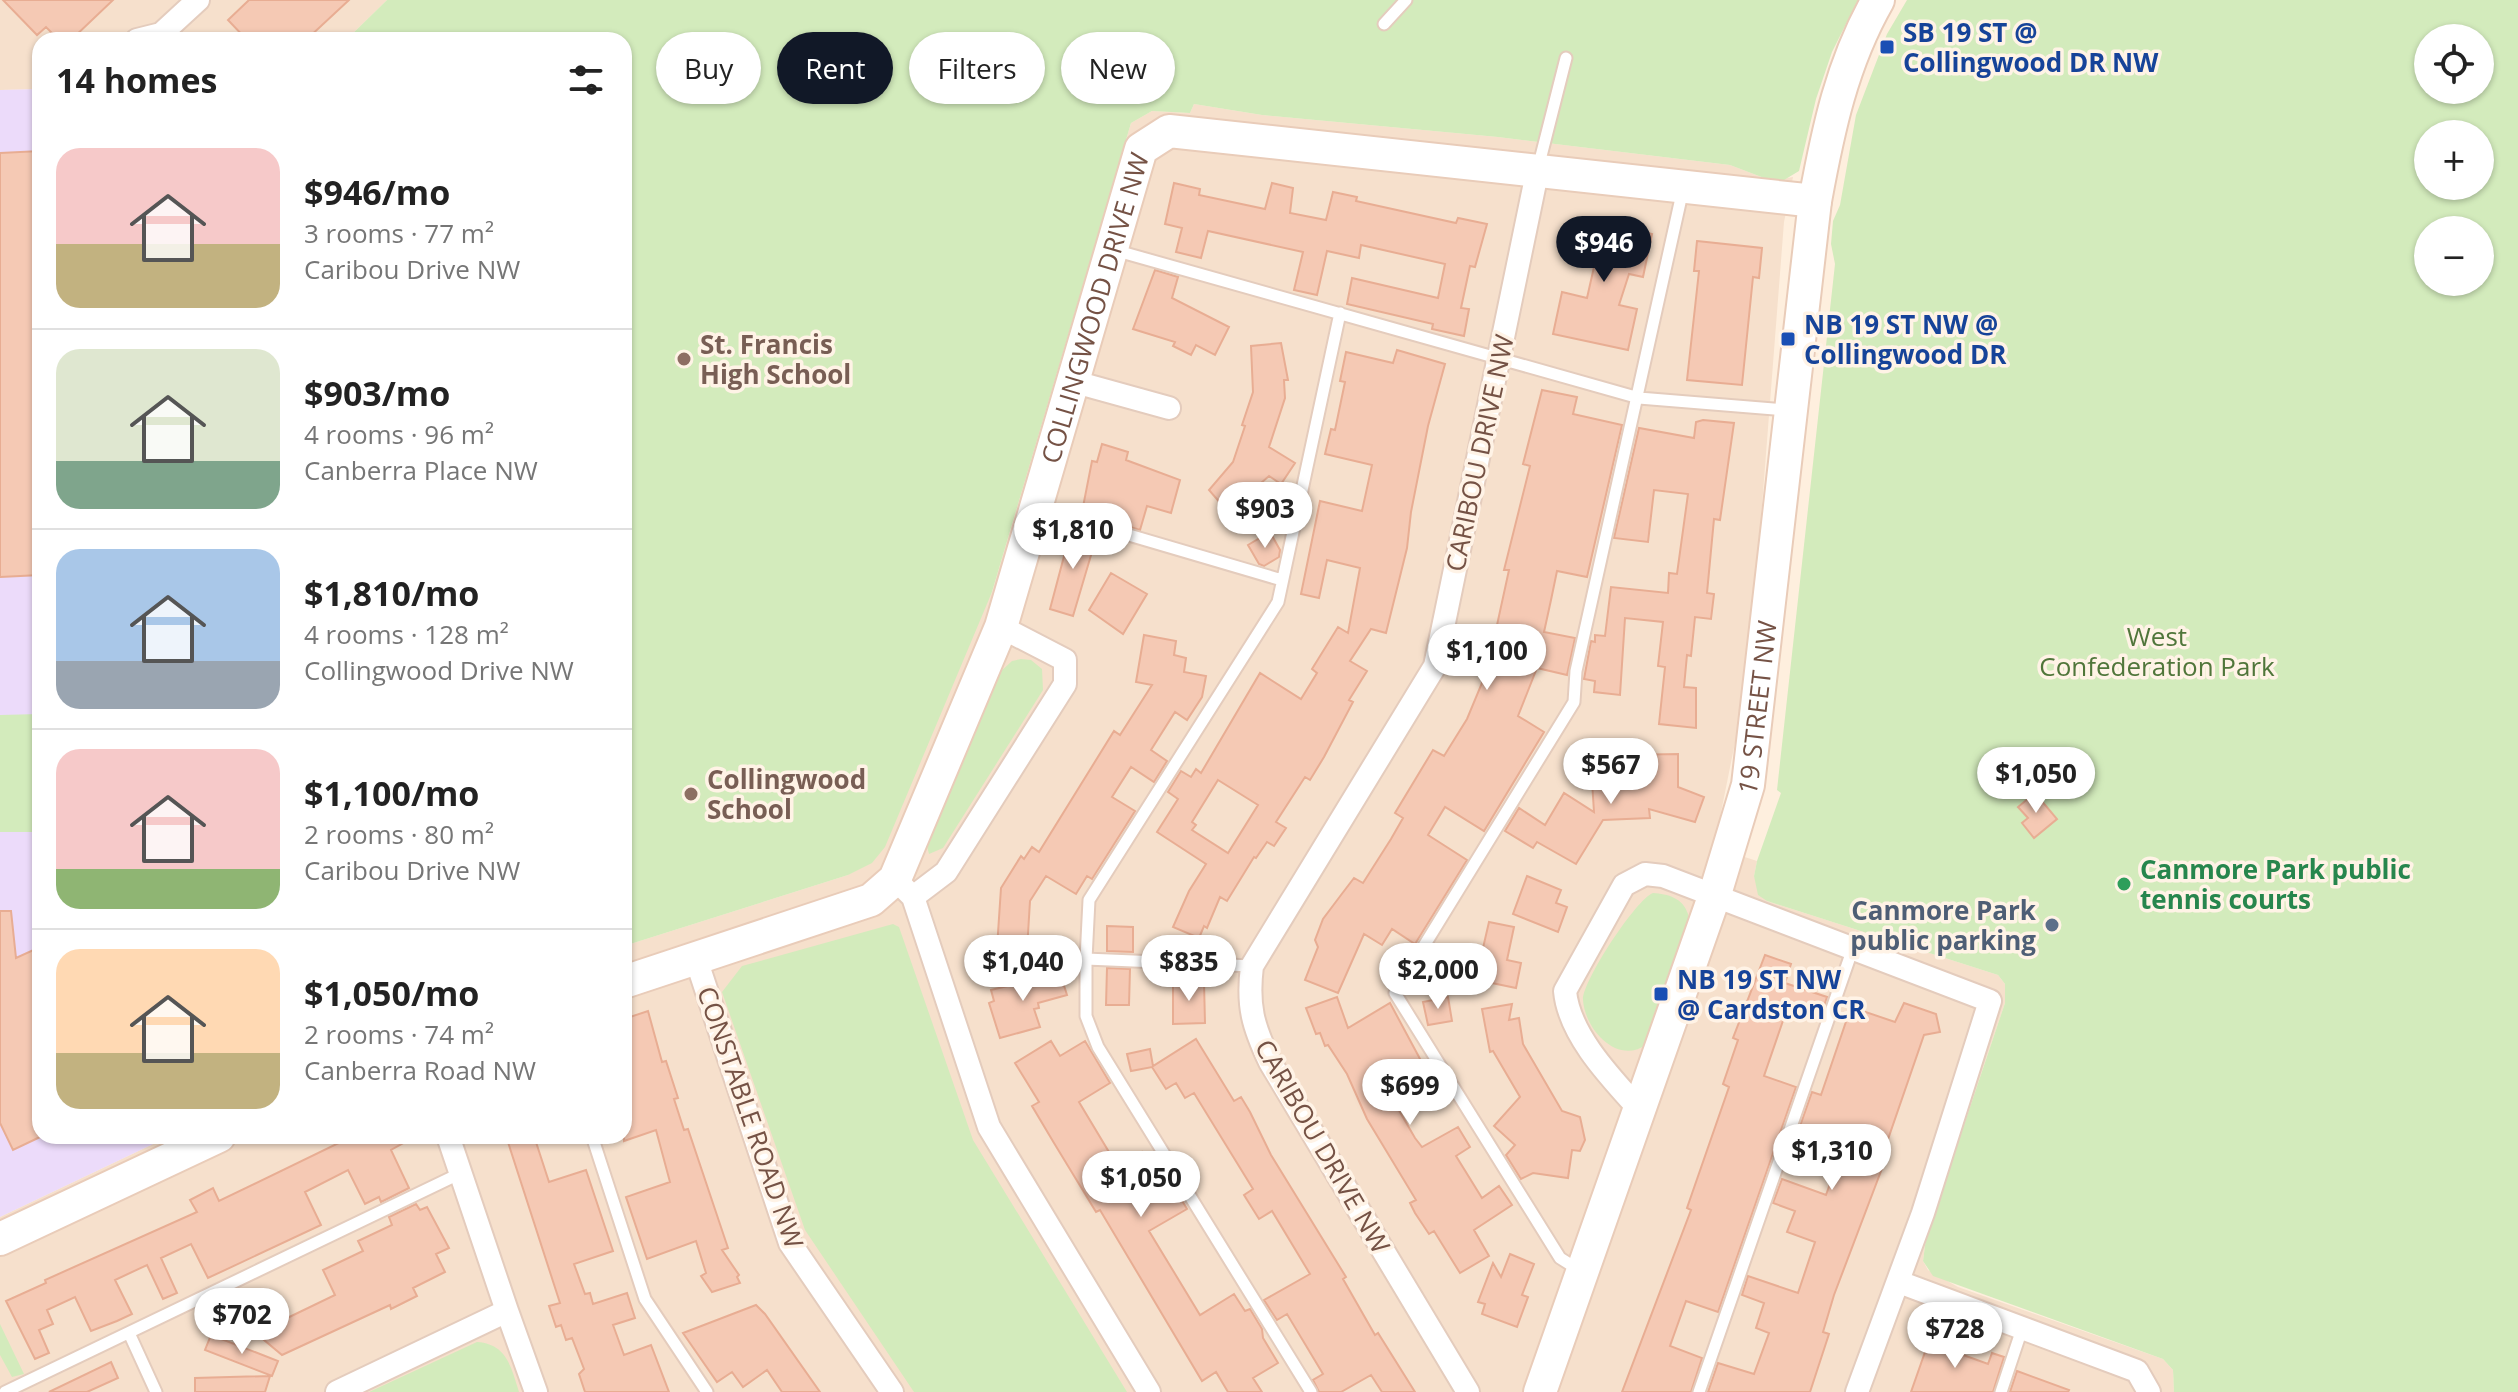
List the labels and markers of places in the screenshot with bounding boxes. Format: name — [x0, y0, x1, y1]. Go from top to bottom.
place label: SB 19 ST @ Collingwood DR NW — [1903, 14, 2159, 80]
marker: SB 19 ST @ Collingwood DR NW — [1878, 38, 1896, 56]
pin: $946 — [1557, 216, 1651, 284]
place label: NB 19 ST NW @ Collingwood DR — [1804, 306, 2007, 372]
place label: St. Francis High School — [700, 326, 851, 392]
marker: NB 19 ST NW @ Collingwood DR — [1779, 330, 1797, 348]
marker: St. Francis High School — [675, 350, 693, 368]
pin: $903 — [1218, 482, 1312, 550]
pin: $1,810 — [1008, 503, 1138, 571]
pin: $1,100 — [1422, 624, 1552, 692]
pin: $567 — [1564, 738, 1658, 806]
pin: $1,050 — [1971, 747, 2101, 815]
place label: Collingwood School — [707, 761, 866, 827]
marker: Collingwood School — [682, 785, 700, 803]
place label: Canmore Park public tennis courts — [2140, 851, 2411, 917]
marker: Canmore Park public tennis courts — [2115, 875, 2133, 893]
place label: Canmore Park public parking — [1850, 892, 2037, 958]
marker: Canmore Park public parking — [2043, 916, 2061, 934]
pin: $1,040 — [958, 935, 1088, 1003]
pin: $835 — [1142, 935, 1236, 1003]
pin: $2,000 — [1373, 943, 1503, 1011]
place label: NB 19 ST NW @ Cardston CR — [1677, 961, 1866, 1027]
marker: NB 19 ST NW @ Cardston CR — [1652, 985, 1670, 1003]
pin: $699 — [1363, 1059, 1457, 1127]
pin: $1,310 — [1767, 1124, 1897, 1192]
pin: $1,050 — [1076, 1151, 1206, 1219]
pin: $702 — [195, 1288, 289, 1356]
pin: $728 — [1908, 1302, 2002, 1370]

